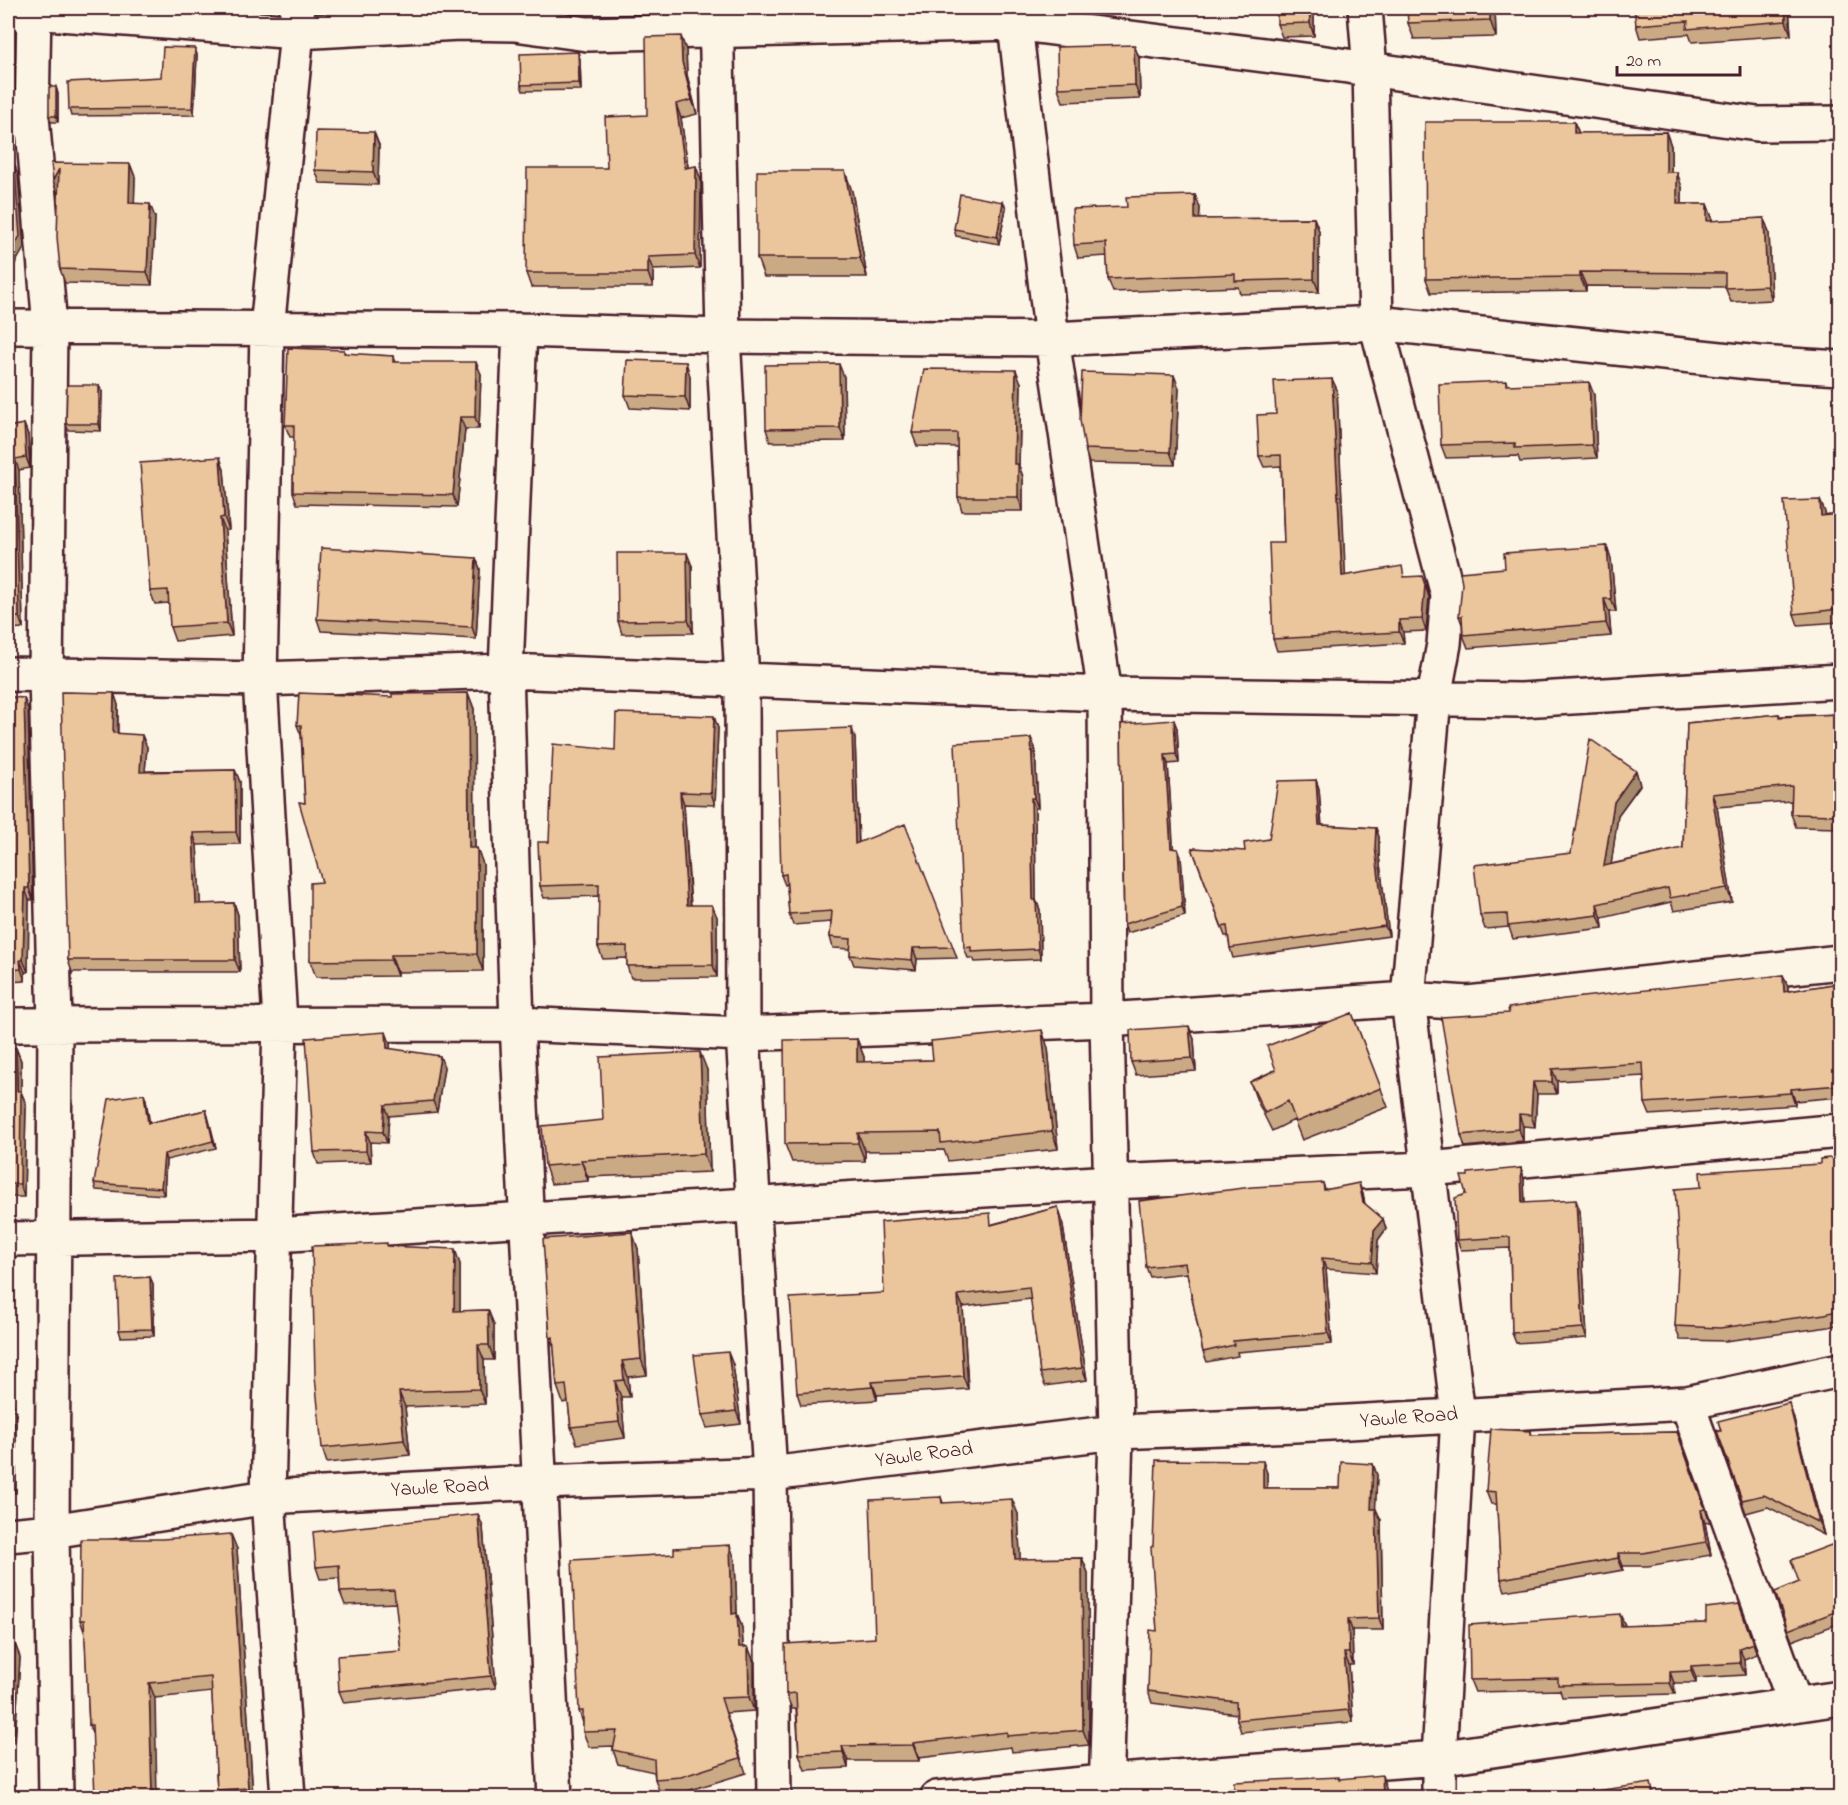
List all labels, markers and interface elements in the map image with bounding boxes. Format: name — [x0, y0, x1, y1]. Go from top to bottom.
scale bar — [1617, 39, 1740, 77]
text: 20 m — [1626, 49, 1661, 75]
street label: Yawle Road — [1359, 1400, 1459, 1436]
street label: Yawle Road — [873, 1434, 975, 1476]
street label: Yawle Road — [390, 1470, 490, 1506]

